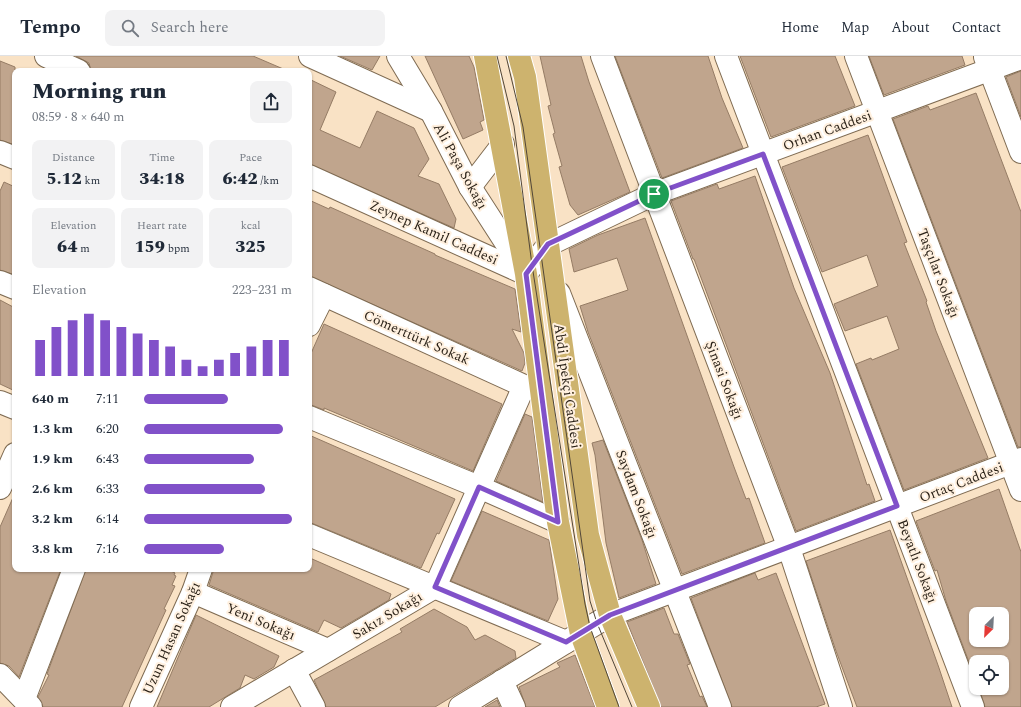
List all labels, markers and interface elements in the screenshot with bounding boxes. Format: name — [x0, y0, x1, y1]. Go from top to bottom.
search box — [105, 10, 385, 46]
text: Tempo — [20, 13, 81, 42]
text: Search here — [151, 16, 228, 39]
icon: search — [119, 17, 141, 39]
text: Home — [781, 17, 819, 38]
text: Map — [841, 17, 869, 38]
text: About — [891, 17, 930, 38]
text: Contact — [952, 17, 1001, 38]
text: Morning run — [32, 75, 167, 108]
button: share — [250, 81, 292, 123]
street label: Orhan Caddesi — [780, 105, 875, 156]
text: 08:59 · 8 × 640 m — [32, 107, 124, 127]
street label: Ali Paşa Sokağı — [428, 119, 493, 213]
text: Distance — [52, 149, 95, 166]
text: Time — [149, 149, 175, 166]
text: Pace — [239, 149, 262, 166]
text: 5.12 — [46, 166, 82, 192]
text: 34:18 — [139, 166, 185, 192]
text: 6:42 — [222, 166, 258, 192]
text: km — [82, 172, 100, 189]
text: /km — [258, 172, 279, 189]
pin — [637, 177, 671, 211]
icon: arrive — [643, 183, 665, 205]
street label: Zeynep Kamil Caddesi — [366, 195, 502, 270]
text: Elevation — [50, 217, 96, 234]
text: Heart rate — [137, 217, 187, 234]
text: kcal — [241, 217, 261, 234]
street label: Taşçılar Sokağı — [912, 225, 965, 321]
text: 64 — [57, 234, 77, 260]
text: 159 — [134, 234, 165, 260]
text: 325 — [235, 234, 266, 260]
text: m — [77, 240, 90, 257]
text: bpm — [165, 240, 190, 257]
text: Elevation — [32, 280, 86, 300]
text: 223–231 m — [232, 280, 292, 300]
street label: Cömerttürk Sokak — [360, 305, 473, 370]
street label: Abdi İpekçi Caddesi — [548, 322, 587, 450]
street label: Şinasi Sokağı — [700, 338, 749, 422]
text: 640 m — [32, 389, 69, 409]
text: 7:11 — [96, 389, 119, 409]
text: 1.3 km — [32, 419, 73, 439]
text: 6:20 — [96, 419, 119, 439]
street label: Saydam Sokağı — [610, 447, 663, 541]
text: 1.9 km — [32, 449, 73, 469]
text: 6:43 — [96, 449, 119, 469]
street label: Ortaç Caddesi — [916, 457, 1006, 508]
text: 2.6 km — [32, 479, 73, 499]
text: 6:33 — [96, 479, 119, 499]
text: 3.2 km — [32, 509, 73, 529]
text: 6:14 — [96, 509, 119, 529]
street label: Beyatlı Sokağı — [892, 516, 943, 606]
text: 3.8 km — [32, 539, 73, 559]
text: 7:16 — [96, 539, 119, 559]
street label: Uzun Hasan Sokağı — [137, 578, 206, 698]
street label: Sakız Sokağı — [348, 586, 426, 645]
street label: Yeni Sokağı — [223, 597, 299, 645]
north arrow — [969, 607, 1009, 647]
map controls — [969, 607, 1009, 695]
button: locate — [969, 655, 1009, 695]

